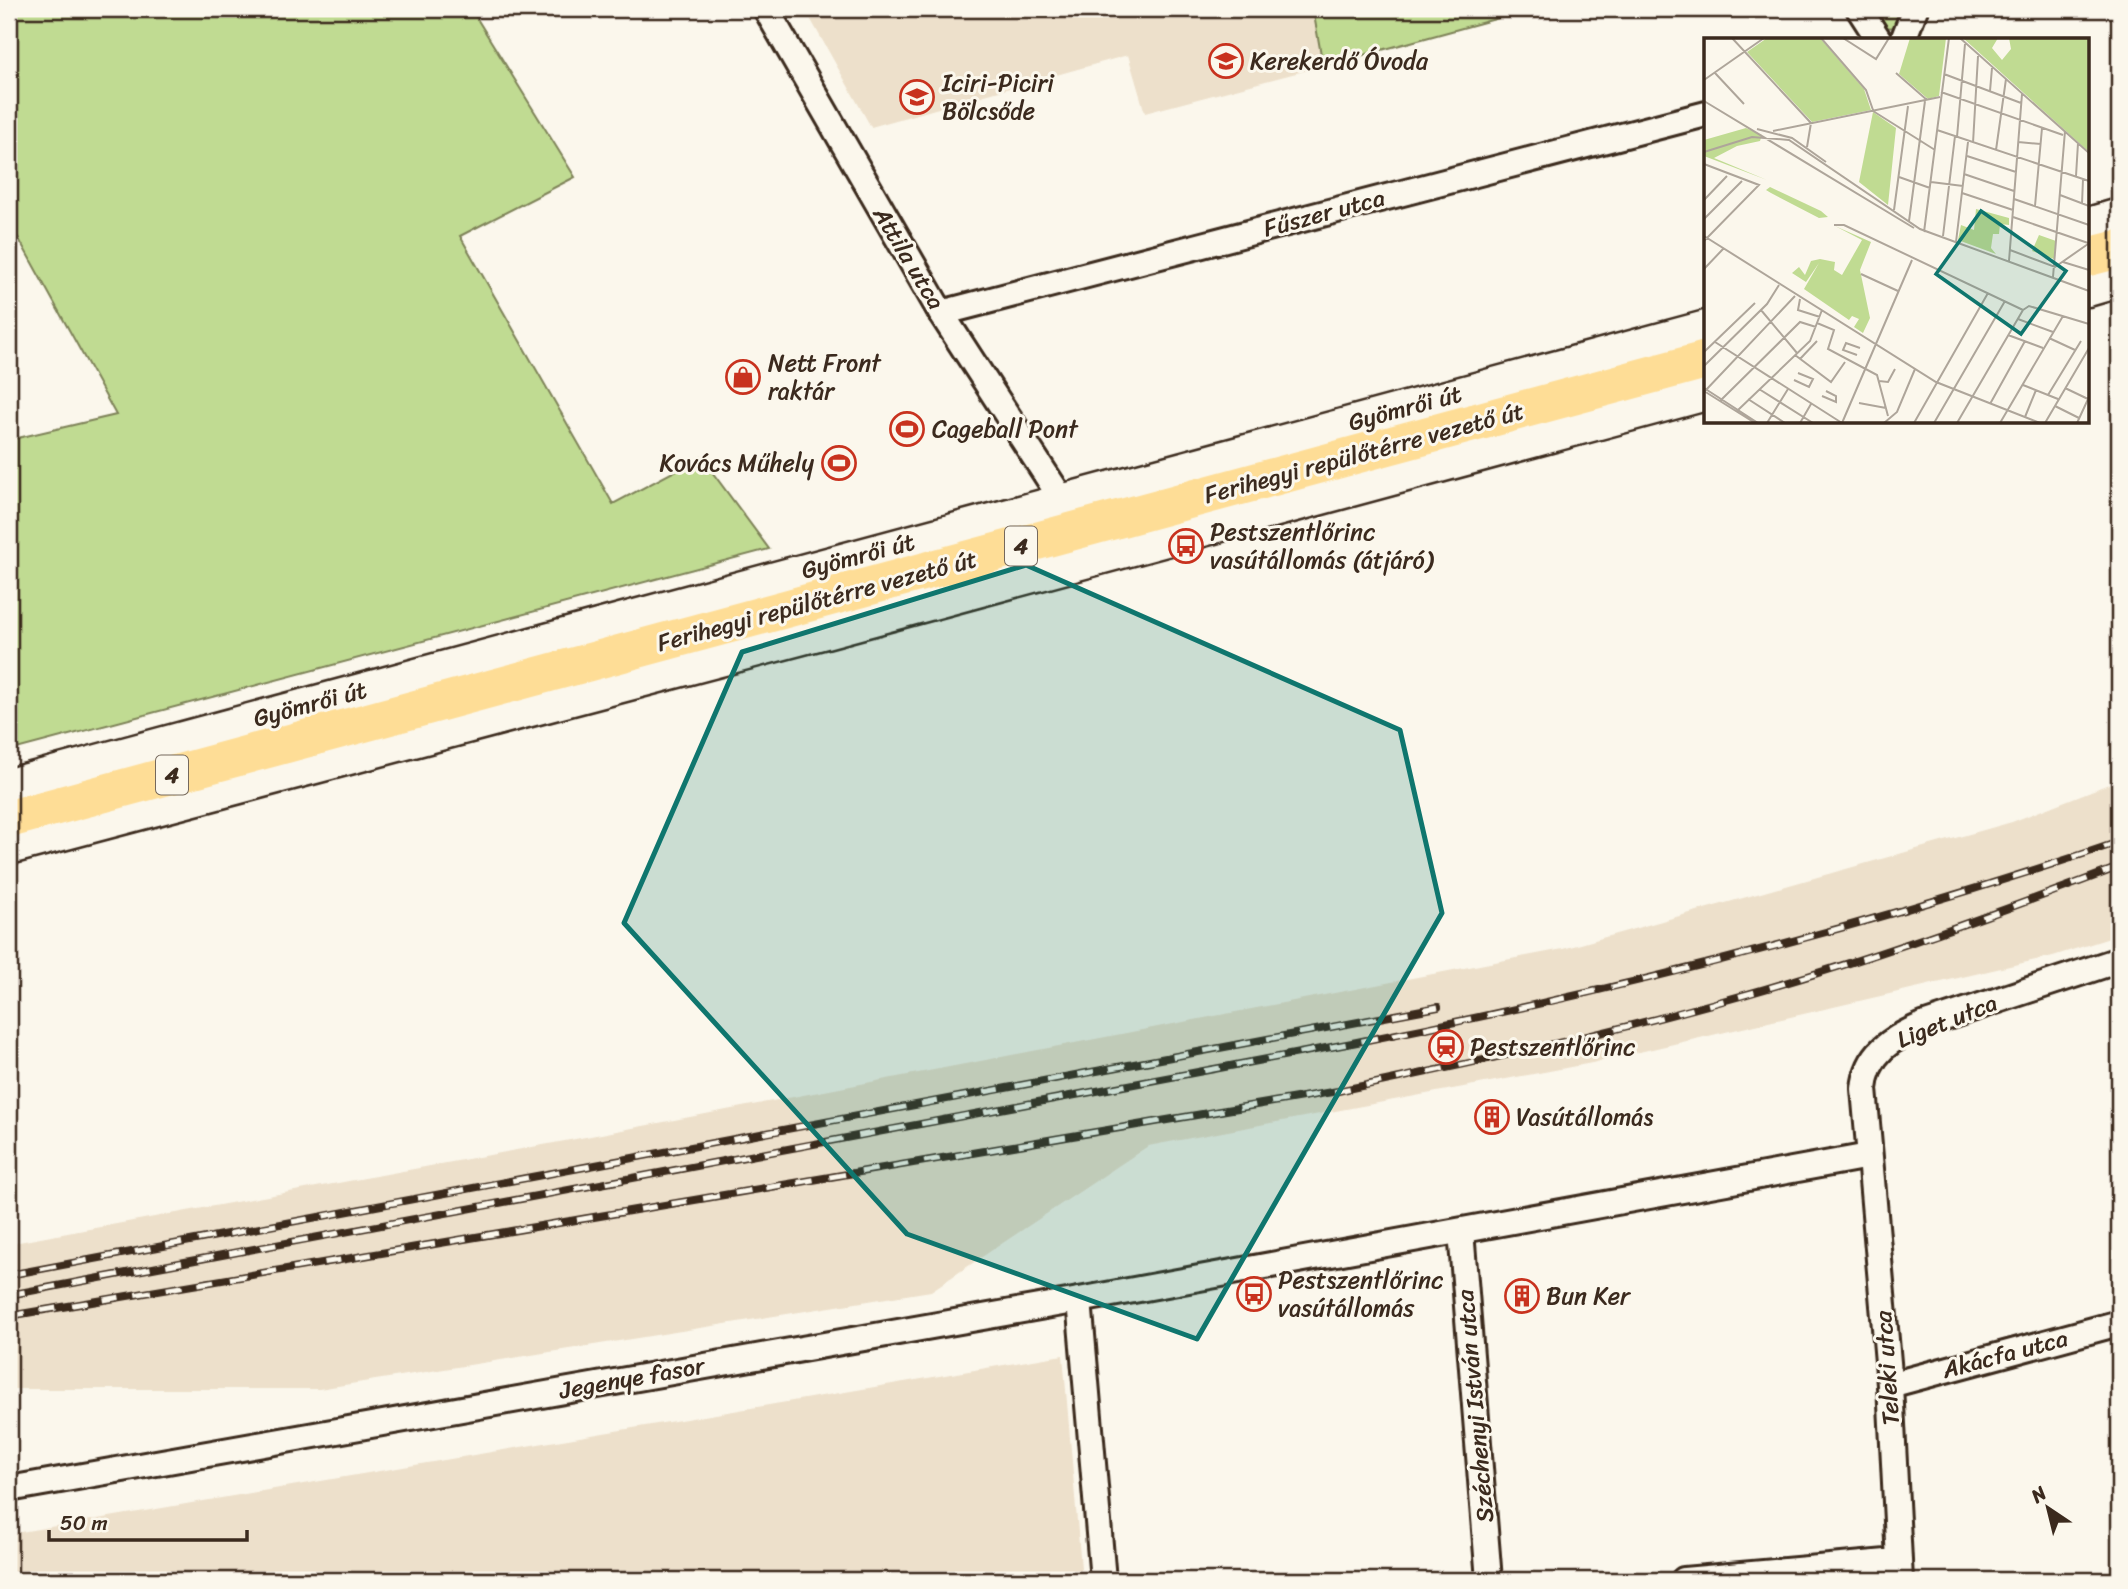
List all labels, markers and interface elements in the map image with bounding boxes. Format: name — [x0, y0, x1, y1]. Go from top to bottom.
inset map — [1704, 38, 2090, 424]
place label: Kerekerdő Óvoda — [1250, 40, 1429, 82]
school or university icon: Kerekerdő Óvoda — [1207, 42, 1245, 80]
place label: Iciri-Piciri Bölcsőde — [941, 62, 1055, 132]
school or university icon: Iciri-Piciri Bölcsőde — [898, 78, 936, 116]
street label: Fűszer utca — [1259, 177, 1389, 249]
street label: Attila utca — [861, 197, 957, 318]
place label: Nett Front raktár — [768, 342, 882, 412]
shop icon: Nett Front raktár — [724, 358, 762, 396]
street label: Gyömrői út — [1343, 373, 1467, 443]
street label: Ferihegyi repülőtérre vezető út — [1199, 390, 1529, 516]
place label: Cageball Pont — [932, 408, 1079, 450]
sports icon: Cageball Pont — [888, 410, 926, 448]
place label: Kovács Műhely — [659, 442, 815, 484]
sports icon: Kovács Műhely — [820, 444, 858, 482]
place label: Pestszentlőrinc vasútállomás (átjáró) — [1210, 511, 1435, 581]
street label: Gyömrői út — [796, 521, 920, 591]
road number: 4 — [1005, 526, 1037, 566]
bus stop icon: Pestszentlőrinc vasútállomás (átjáró) — [1167, 527, 1205, 565]
street label: Ferihegyi repülőtérre vezető út — [652, 538, 982, 664]
street label: Gyömrői út — [248, 669, 372, 739]
road number: 4 — [156, 755, 188, 794]
street label: Liget utca — [1890, 982, 2004, 1060]
place label: Pestszentlőrinc — [1470, 1026, 1635, 1068]
station icon: Pestszentlőrinc — [1427, 1028, 1465, 1066]
place label: Vasútállomás — [1516, 1096, 1653, 1138]
building icon: Vasútállomás — [1473, 1098, 1511, 1136]
place label: Pestszentlőrinc vasútállomás — [1278, 1259, 1443, 1329]
bus stop icon: Pestszentlőrinc vasútállomás — [1235, 1275, 1273, 1313]
place label: Bun Ker — [1546, 1275, 1632, 1317]
building icon: Bun Ker — [1503, 1277, 1541, 1315]
street label: Széchenyi István utca — [1444, 1287, 1506, 1524]
street label: Teleki utca — [1862, 1308, 1912, 1427]
street label: Akácfa utca — [1936, 1317, 2073, 1391]
street label: Jegenye fasor — [555, 1344, 709, 1412]
north arrow — [2012, 1474, 2082, 1544]
text: N — [2023, 1477, 2054, 1512]
scale bar — [49, 1498, 247, 1542]
text: 50 m — [60, 1504, 108, 1542]

